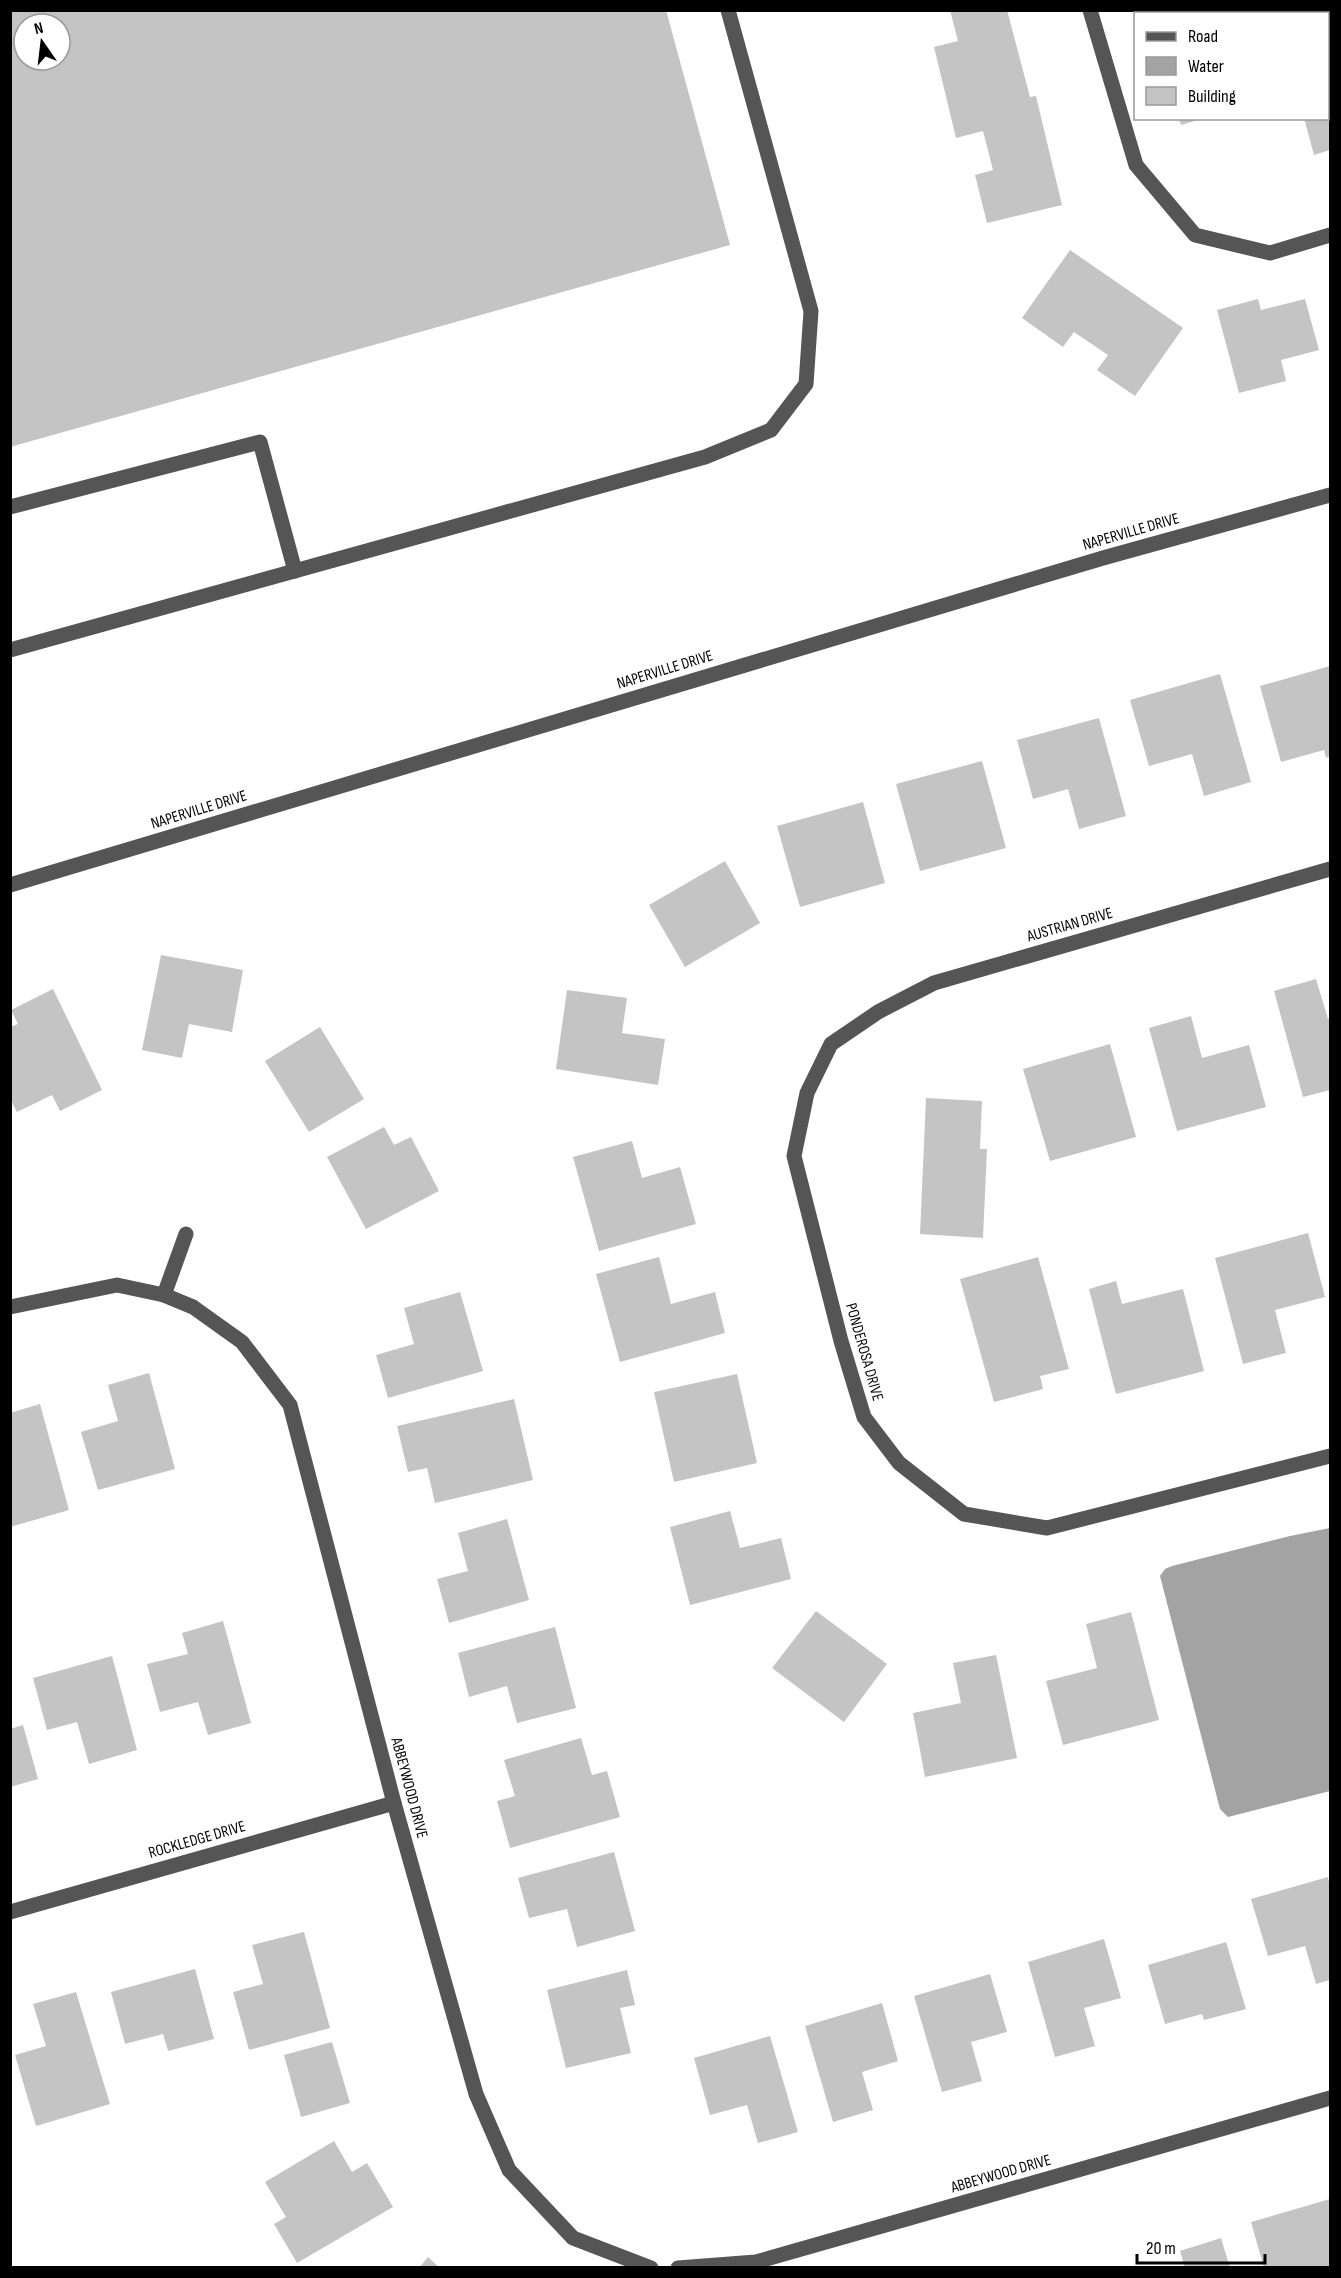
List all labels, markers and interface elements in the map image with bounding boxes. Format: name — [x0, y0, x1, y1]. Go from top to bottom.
north arrow — [12, 12, 72, 72]
legend — [1134, 12, 1329, 120]
text: N — [32, 19, 45, 39]
text: Road — [1188, 26, 1218, 47]
text: Water — [1188, 56, 1224, 77]
text: Building — [1188, 86, 1236, 107]
street label: NAPERVILLE DRIVE — [1081, 509, 1181, 555]
street label: NAPERVILLE DRIVE — [615, 646, 715, 694]
street label: NAPERVILLE DRIVE — [149, 786, 249, 834]
street label: AUSTRIAN DRIVE — [1024, 904, 1115, 947]
street label: PONDEROSA DRIVE — [841, 1301, 887, 1403]
street label: ABBEYWOOD DRIVE — [386, 1735, 432, 1840]
street label: ROCKLEDGE DRIVE — [146, 1817, 248, 1863]
street label: ABBEYWOOD DRIVE — [948, 2151, 1053, 2198]
scale bar — [1137, 2227, 1264, 2265]
text: 20 m — [1146, 2238, 1176, 2259]

